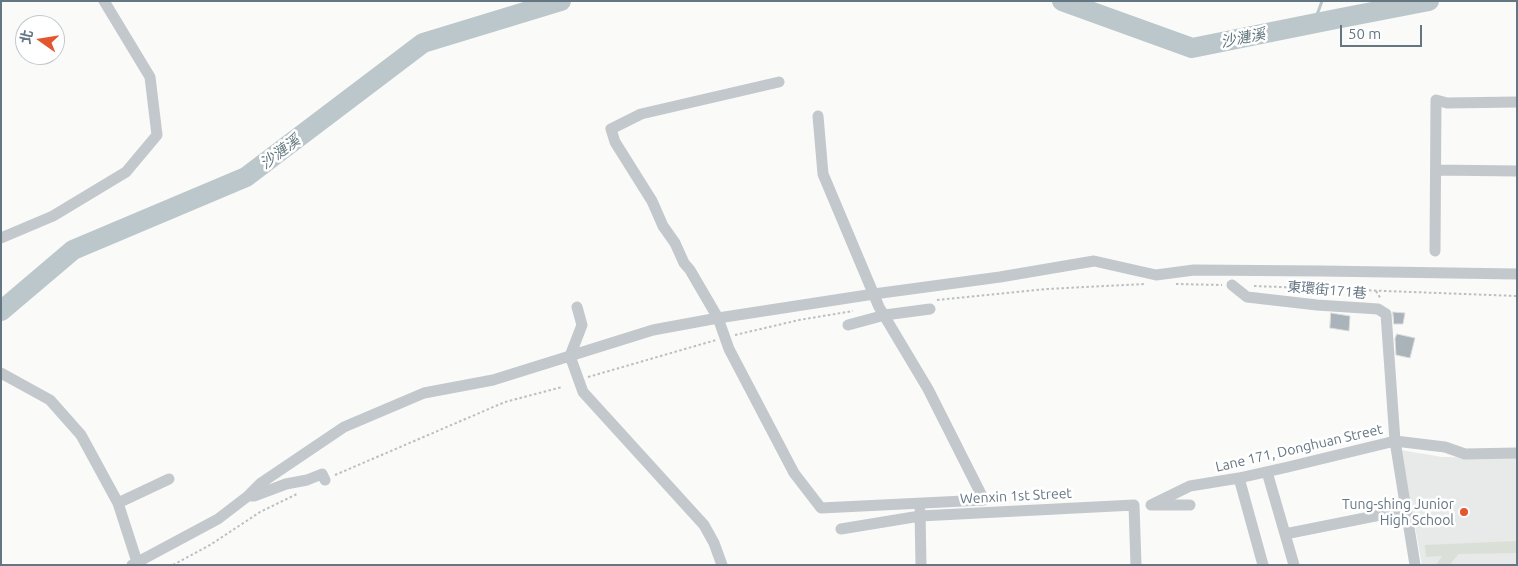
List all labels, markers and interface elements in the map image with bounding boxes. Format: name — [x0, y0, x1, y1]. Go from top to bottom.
north arrow — [15, 15, 65, 65]
scale bar — [1343, 15, 1426, 47]
water label: 沙漣溪 — [1219, 25, 1267, 51]
text: 50 m — [1348, 25, 1381, 42]
text: 北 — [17, 28, 36, 45]
water label: 沙漣溪 — [257, 131, 303, 173]
street label: 東環街171巷 — [1287, 278, 1367, 302]
street label: Lane 171, Donghuan Street — [1214, 421, 1384, 475]
street label: Wenxin 1st Street — [960, 485, 1072, 507]
place label: Tung-shing Junior High School — [1342, 496, 1454, 528]
marker: Tung-shing Junior High School — [1458, 506, 1470, 518]

